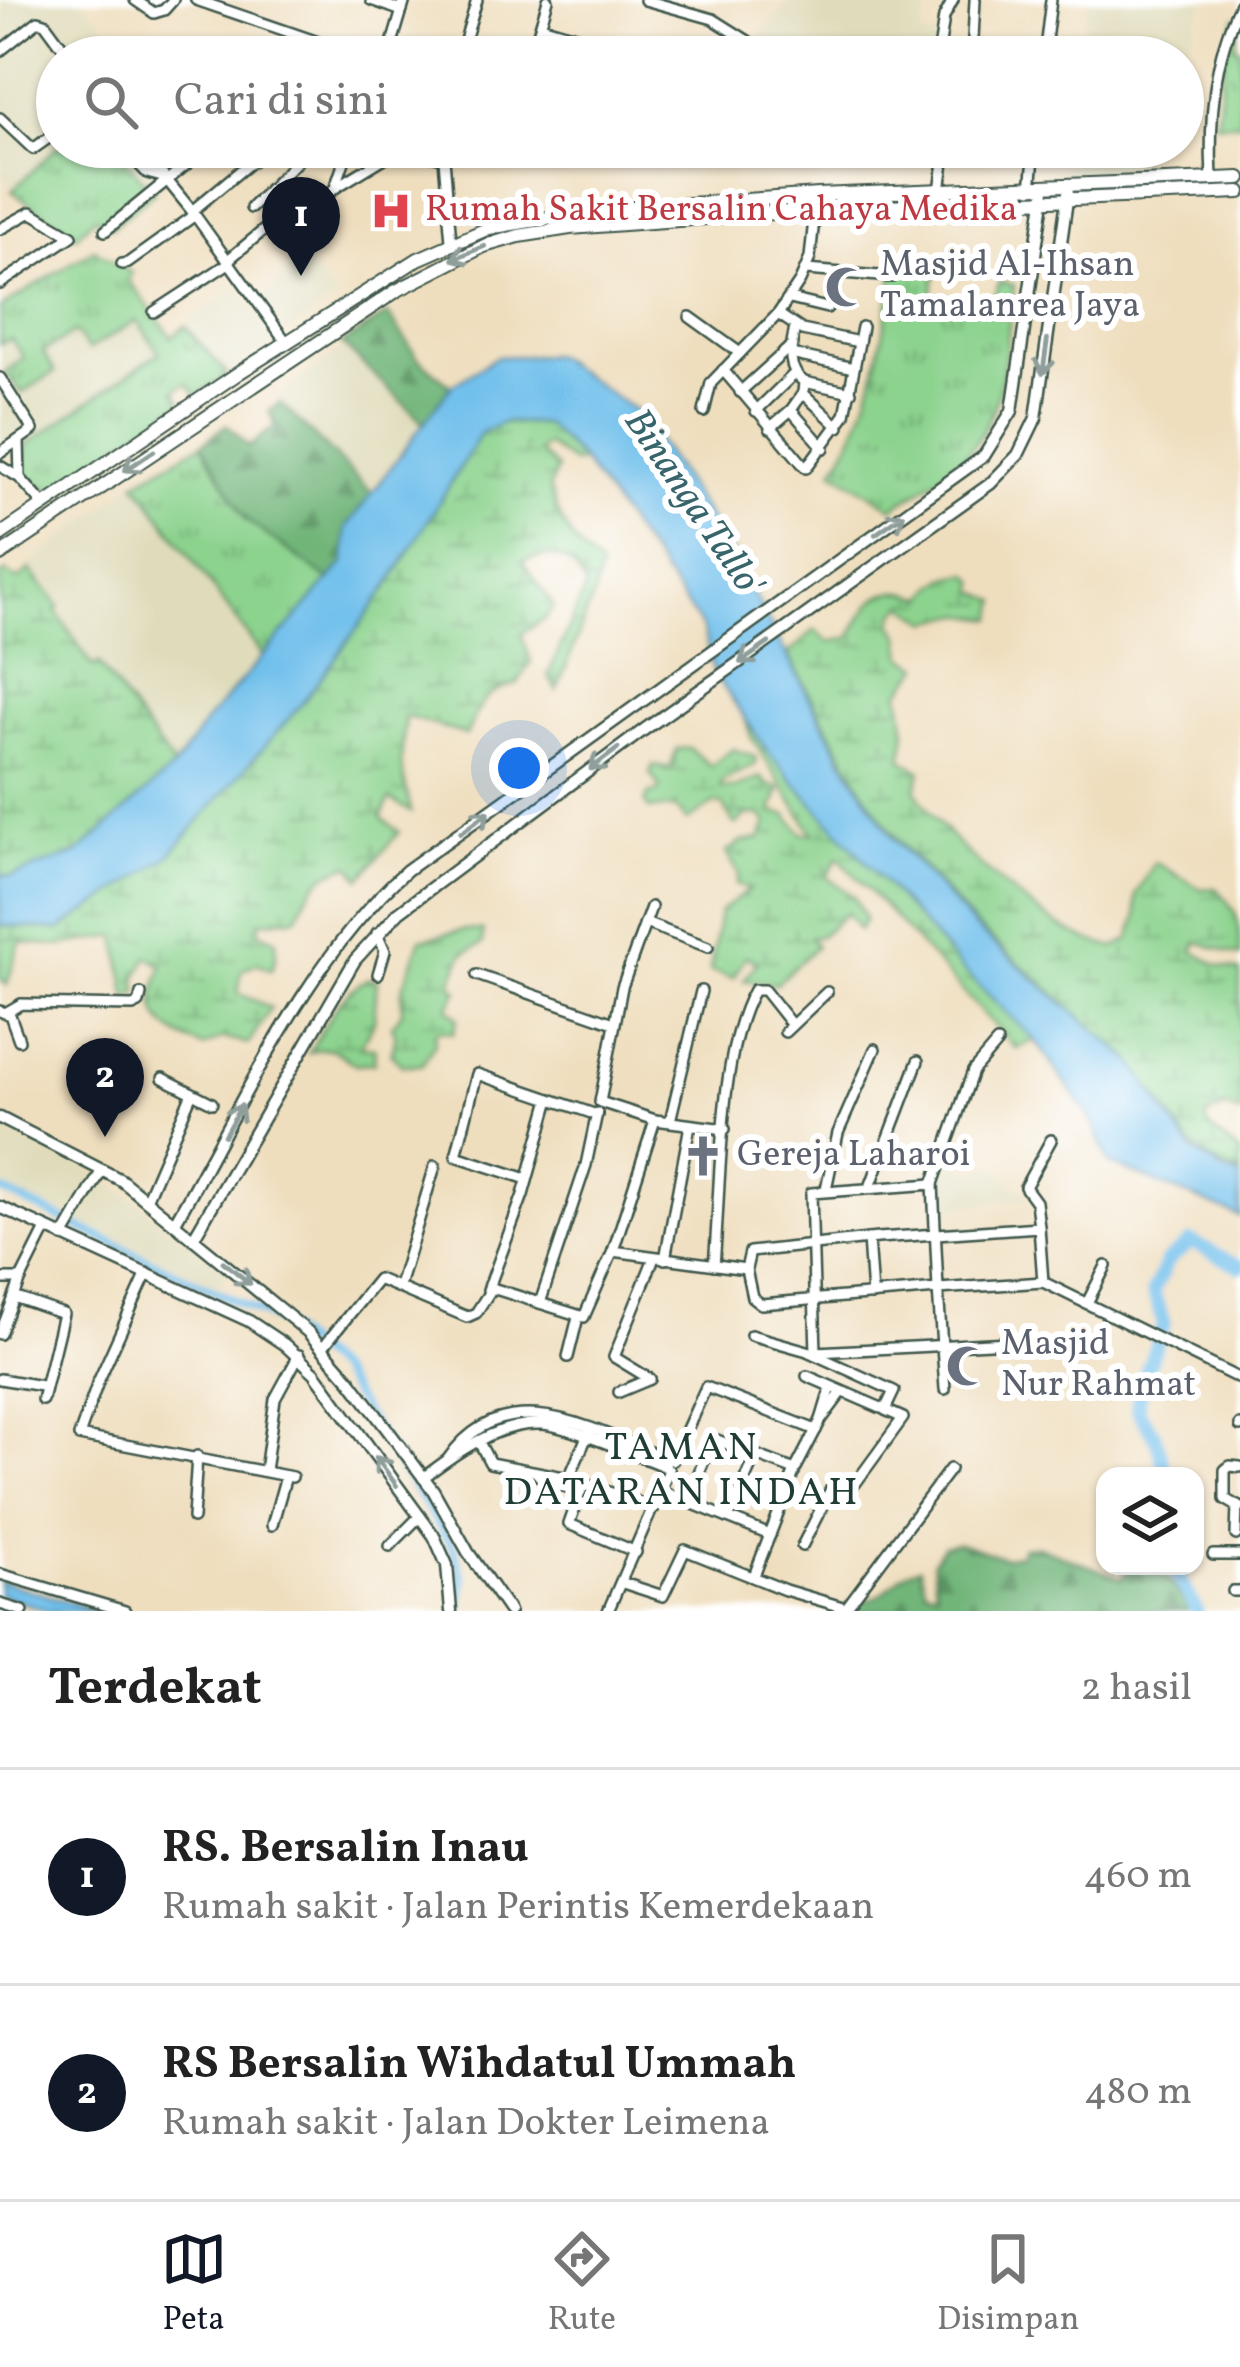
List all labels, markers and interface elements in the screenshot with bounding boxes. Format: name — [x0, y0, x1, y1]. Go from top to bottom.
search box — [36, 36, 1204, 168]
icon: search — [78, 69, 144, 135]
text: Cari di sini — [174, 71, 388, 134]
pin: 1 — [262, 177, 340, 276]
place label: Rumah Sakit Bersalin Cahaya Medika — [425, 186, 1018, 236]
hospital icon: Rumah Sakit Bersalin Cahaya Medika — [368, 188, 414, 234]
place label: Masjid Al-Ihsan Tamalanrea Jaya — [880, 241, 1140, 332]
one-way arrow — [451, 244, 488, 265]
mosque icon: Masjid Al-Ihsan Tamalanrea Jaya — [823, 264, 869, 310]
one-way arrow — [1033, 337, 1056, 376]
water label: Binanga Tallo' — [610, 399, 775, 608]
one-way arrow — [123, 449, 157, 474]
one-way arrow — [873, 512, 907, 537]
one-way arrow — [738, 640, 771, 665]
your location — [489, 738, 549, 798]
one-way arrow — [589, 746, 621, 772]
one-way arrow — [458, 809, 491, 835]
pin: 2 — [66, 1038, 144, 1137]
one-way arrow — [222, 1103, 246, 1138]
place label: Gereja Laharoi — [737, 1131, 970, 1181]
church icon: Gereja Laharoi — [680, 1133, 726, 1179]
one-way arrow — [221, 1259, 252, 1287]
place label: Masjid Nur Rahmat — [1001, 1320, 1196, 1411]
mosque icon: Masjid Nur Rahmat — [944, 1343, 990, 1389]
district label: TAMAN DATARAN INDAH — [503, 1422, 861, 1521]
one-way arrow — [373, 1455, 399, 1488]
map controls — [1096, 1467, 1204, 1575]
button: layers — [1096, 1467, 1204, 1575]
text: Terdekat — [48, 1654, 262, 1725]
text: 2 hasil — [1080, 1662, 1192, 1716]
text: RS. Bersalin Inau — [162, 1818, 529, 1881]
text: 1 — [79, 1850, 95, 1904]
text: 460 m — [1084, 1850, 1192, 1904]
text: Rumah sakit · Jalan Perintis Kemerdekaan — [162, 1881, 874, 1935]
text: RS Bersalin Wihdatul Ummah — [162, 2034, 796, 2097]
text: 2 — [77, 2066, 97, 2120]
text: 480 m — [1084, 2066, 1192, 2120]
text: Rumah sakit · Jalan Dokter Leimena — [162, 2097, 770, 2151]
tab: Peta — [161, 2226, 227, 2344]
tab: Rute — [548, 2226, 616, 2344]
tab: Disimpan — [937, 2226, 1079, 2344]

